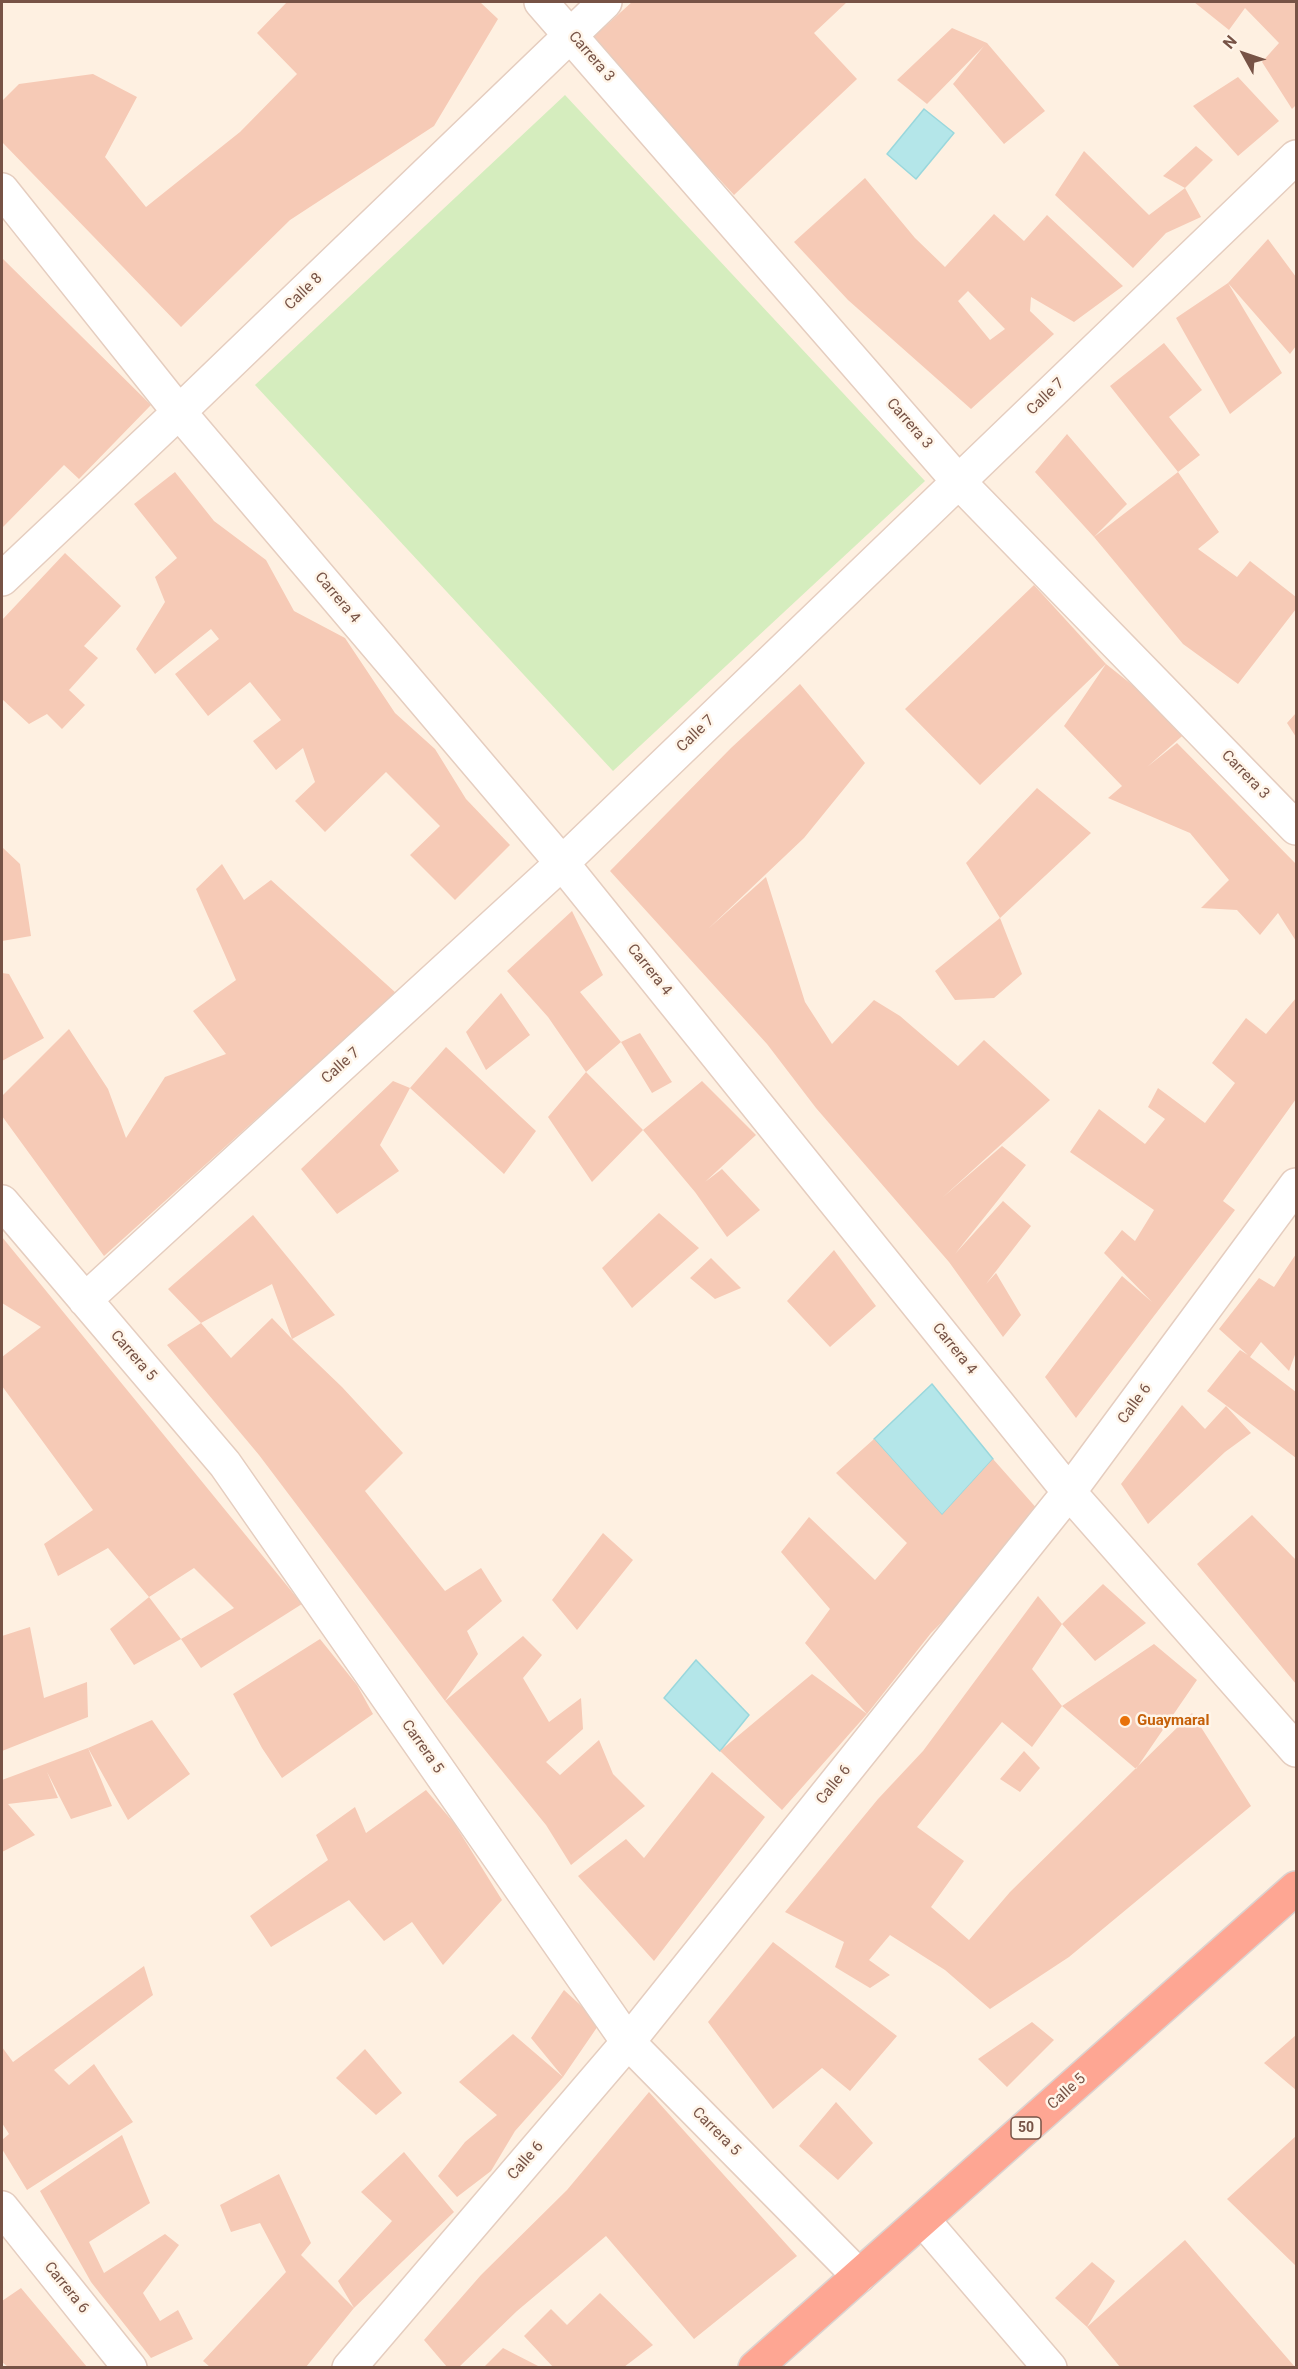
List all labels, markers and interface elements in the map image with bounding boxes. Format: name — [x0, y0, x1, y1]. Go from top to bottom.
north arrow — [1214, 24, 1274, 84]
street label: Carrera 3 — [564, 28, 618, 86]
text: N — [1219, 32, 1241, 53]
street label: Calle 8 — [281, 270, 327, 314]
street label: Calle 7 — [1023, 375, 1069, 419]
street label: Carrera 3 — [882, 395, 936, 453]
street label: Carrera 4 — [310, 569, 364, 627]
street label: Calle 7 — [673, 712, 719, 756]
street label: Carrera 3 — [1217, 747, 1273, 803]
street label: Carrera 4 — [623, 941, 675, 999]
street label: Calle 7 — [318, 1044, 364, 1088]
street label: Carrera 4 — [928, 1320, 980, 1378]
street label: Carrera 5 — [106, 1327, 160, 1385]
street label: Calle 6 — [1114, 1380, 1156, 1428]
place label: Guaymaral — [1137, 1712, 1209, 1730]
marker: Guaymaral — [1118, 1714, 1132, 1728]
street label: Carrera 5 — [397, 1717, 447, 1777]
street label: Calle 6 — [813, 1762, 855, 1808]
street label: Calle 5 — [1044, 2070, 1090, 2114]
street label: Carrera 5 — [688, 2104, 744, 2160]
road number: 50 — [1011, 2117, 1041, 2139]
street label: Calle 6 — [504, 2138, 548, 2184]
street label: Carrera 6 — [40, 2259, 92, 2317]

